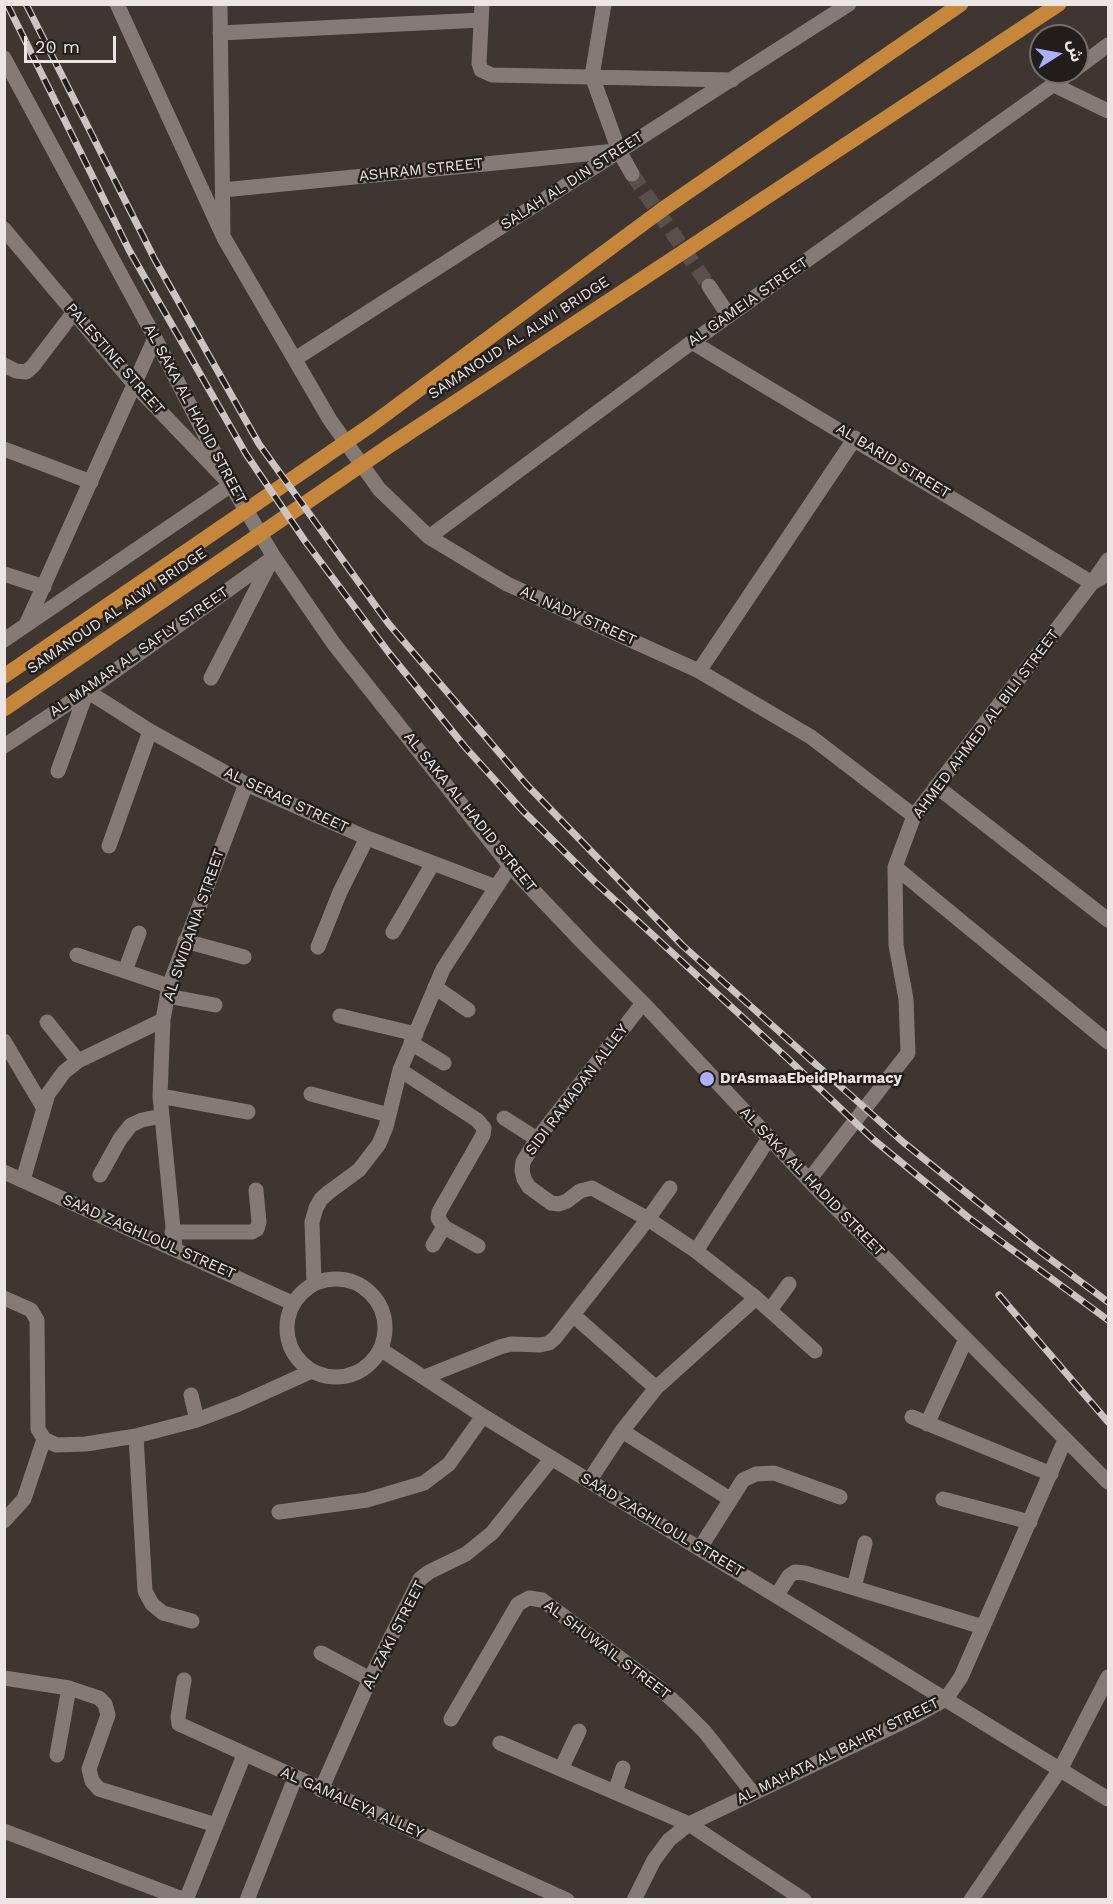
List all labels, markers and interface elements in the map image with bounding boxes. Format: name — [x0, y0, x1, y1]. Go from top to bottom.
scale bar — [27, 24, 118, 62]
north arrow — [1029, 24, 1089, 84]
text: 20 m — [35, 36, 80, 57]
text: ش — [1064, 38, 1087, 63]
street label: SALAH AL DIN STREET — [497, 128, 647, 234]
street label: ASHRAM STREET — [358, 155, 484, 185]
street label: AL GAMEIA STREET — [684, 254, 812, 350]
street label: SAMANOUD AL ALWI BRIDGE — [425, 273, 613, 403]
street label: PALESTINE STREET — [62, 300, 168, 418]
street label: AL SAKA AL HADID STREET — [140, 321, 250, 507]
street label: AL BARID STREET — [833, 420, 953, 502]
street label: SAMANOUD AL ALWI BRIDGE — [24, 544, 210, 678]
street label: AL NADY STREET — [517, 582, 639, 650]
street label: AL MAMAR AL SAFLY STREET — [46, 583, 232, 721]
street label: AHMED AHMED AL BILI STREET — [909, 626, 1063, 822]
street label: AL SAKA AL HADID STREET — [400, 728, 540, 896]
street label: AL SERAG STREET — [221, 763, 351, 837]
street label: AL SWIDANIA STREET — [160, 847, 228, 1003]
street label: SIDI RAMADAN ALLEY — [522, 1021, 632, 1159]
marker: DrAsmaaEbeidPharmacy — [698, 1070, 716, 1088]
place label: DrAsmaaEbeidPharmacy — [720, 1070, 902, 1088]
street label: AL SAKA AL HADID STREET — [736, 1104, 888, 1260]
street label: SAAD ZAGHLOUL STREET — [60, 1191, 238, 1283]
street label: SAAD ZAGHLOUL STREET — [577, 1469, 747, 1581]
street label: AL ZAKI STREET — [359, 1578, 429, 1692]
street label: AL SHUWAIL STREET — [540, 1597, 674, 1703]
street label: AL MAHATA AL BAHRY STREET — [734, 1694, 942, 1808]
street label: AL GAMALEYA ALLEY — [278, 1763, 426, 1843]

